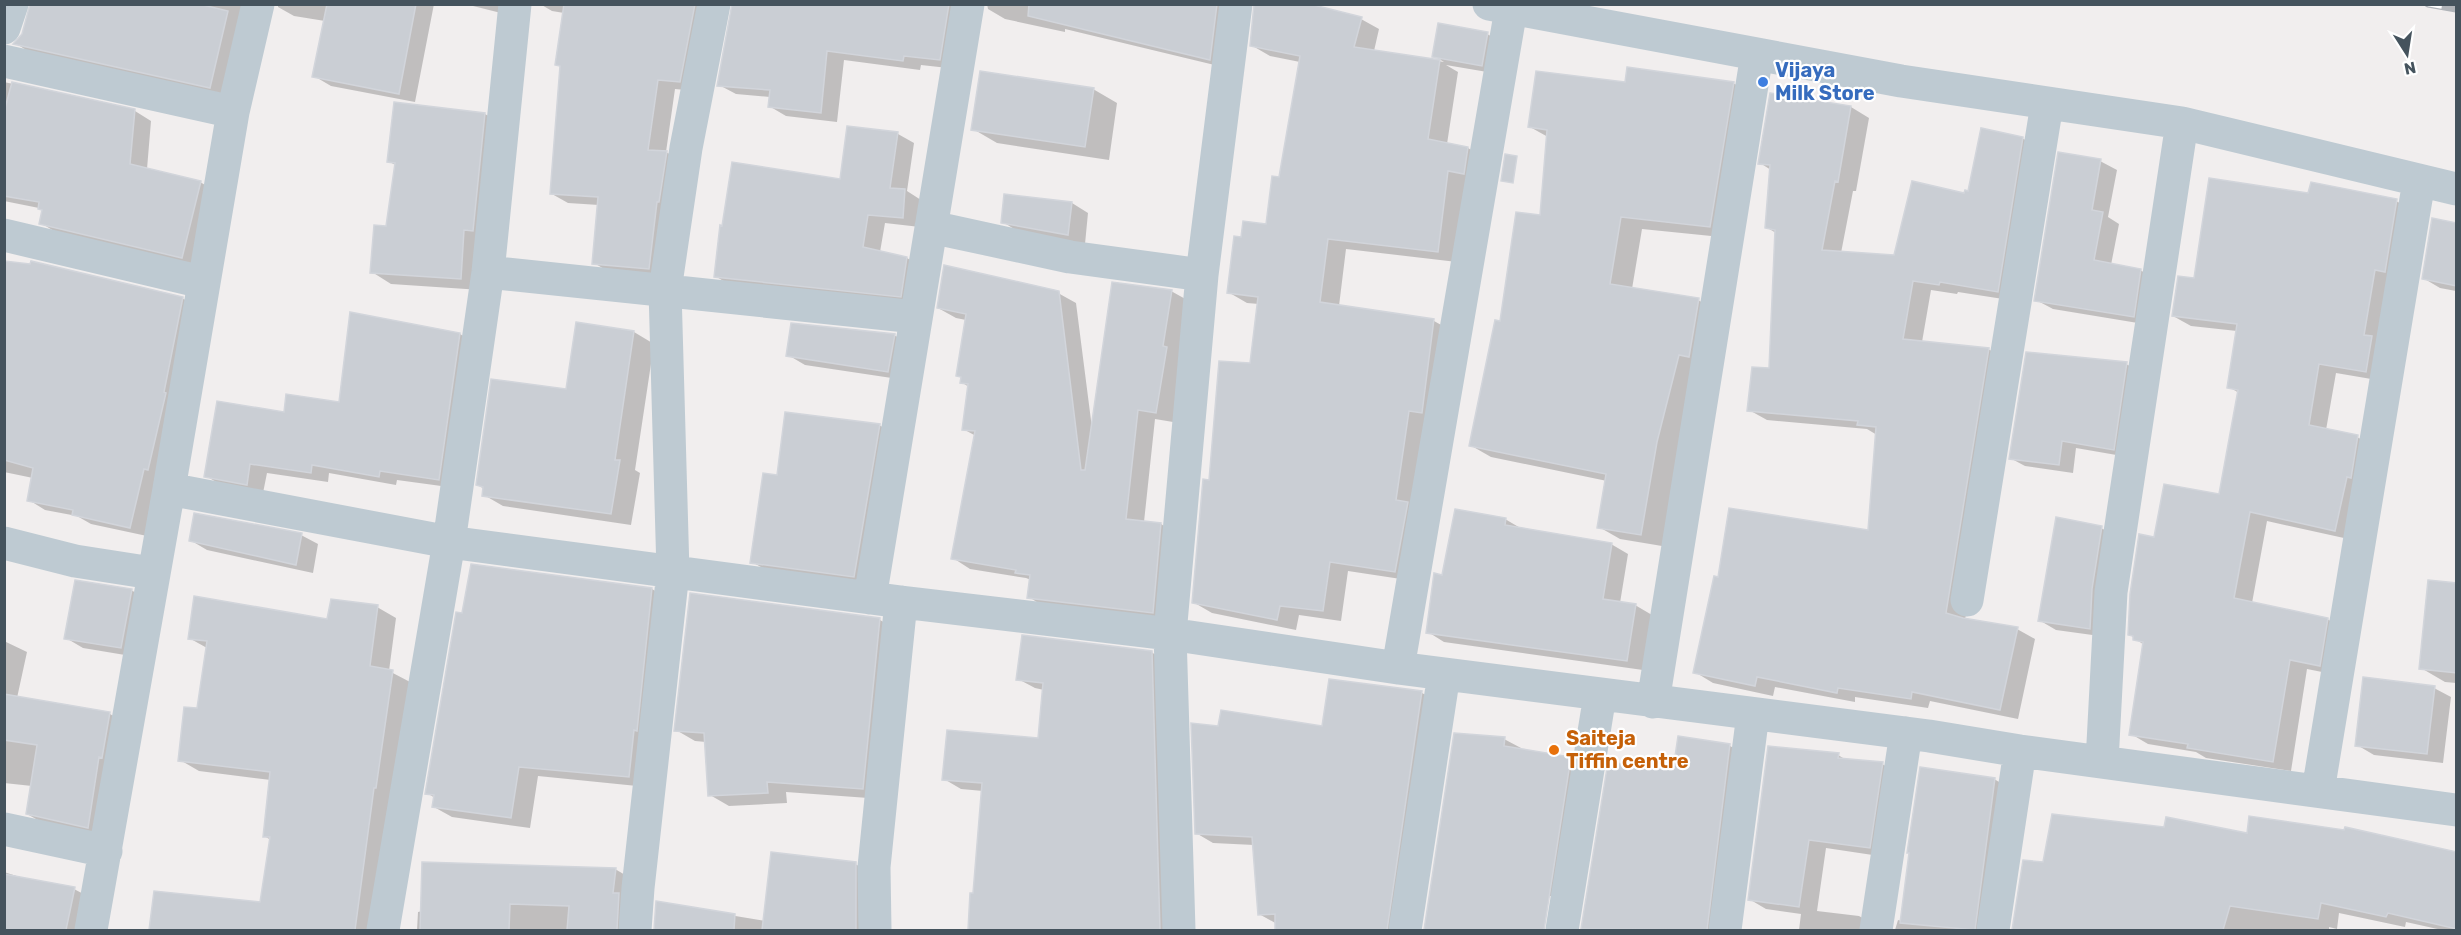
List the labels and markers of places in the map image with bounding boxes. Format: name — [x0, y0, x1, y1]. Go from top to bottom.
place label: Vijaya Milk Store — [1775, 58, 1875, 105]
marker: Vijaya Milk Store — [1756, 75, 1770, 89]
place label: Saiteja Tiffin centre — [1566, 726, 1689, 773]
marker: Saiteja Tiffin centre — [1547, 743, 1561, 757]

